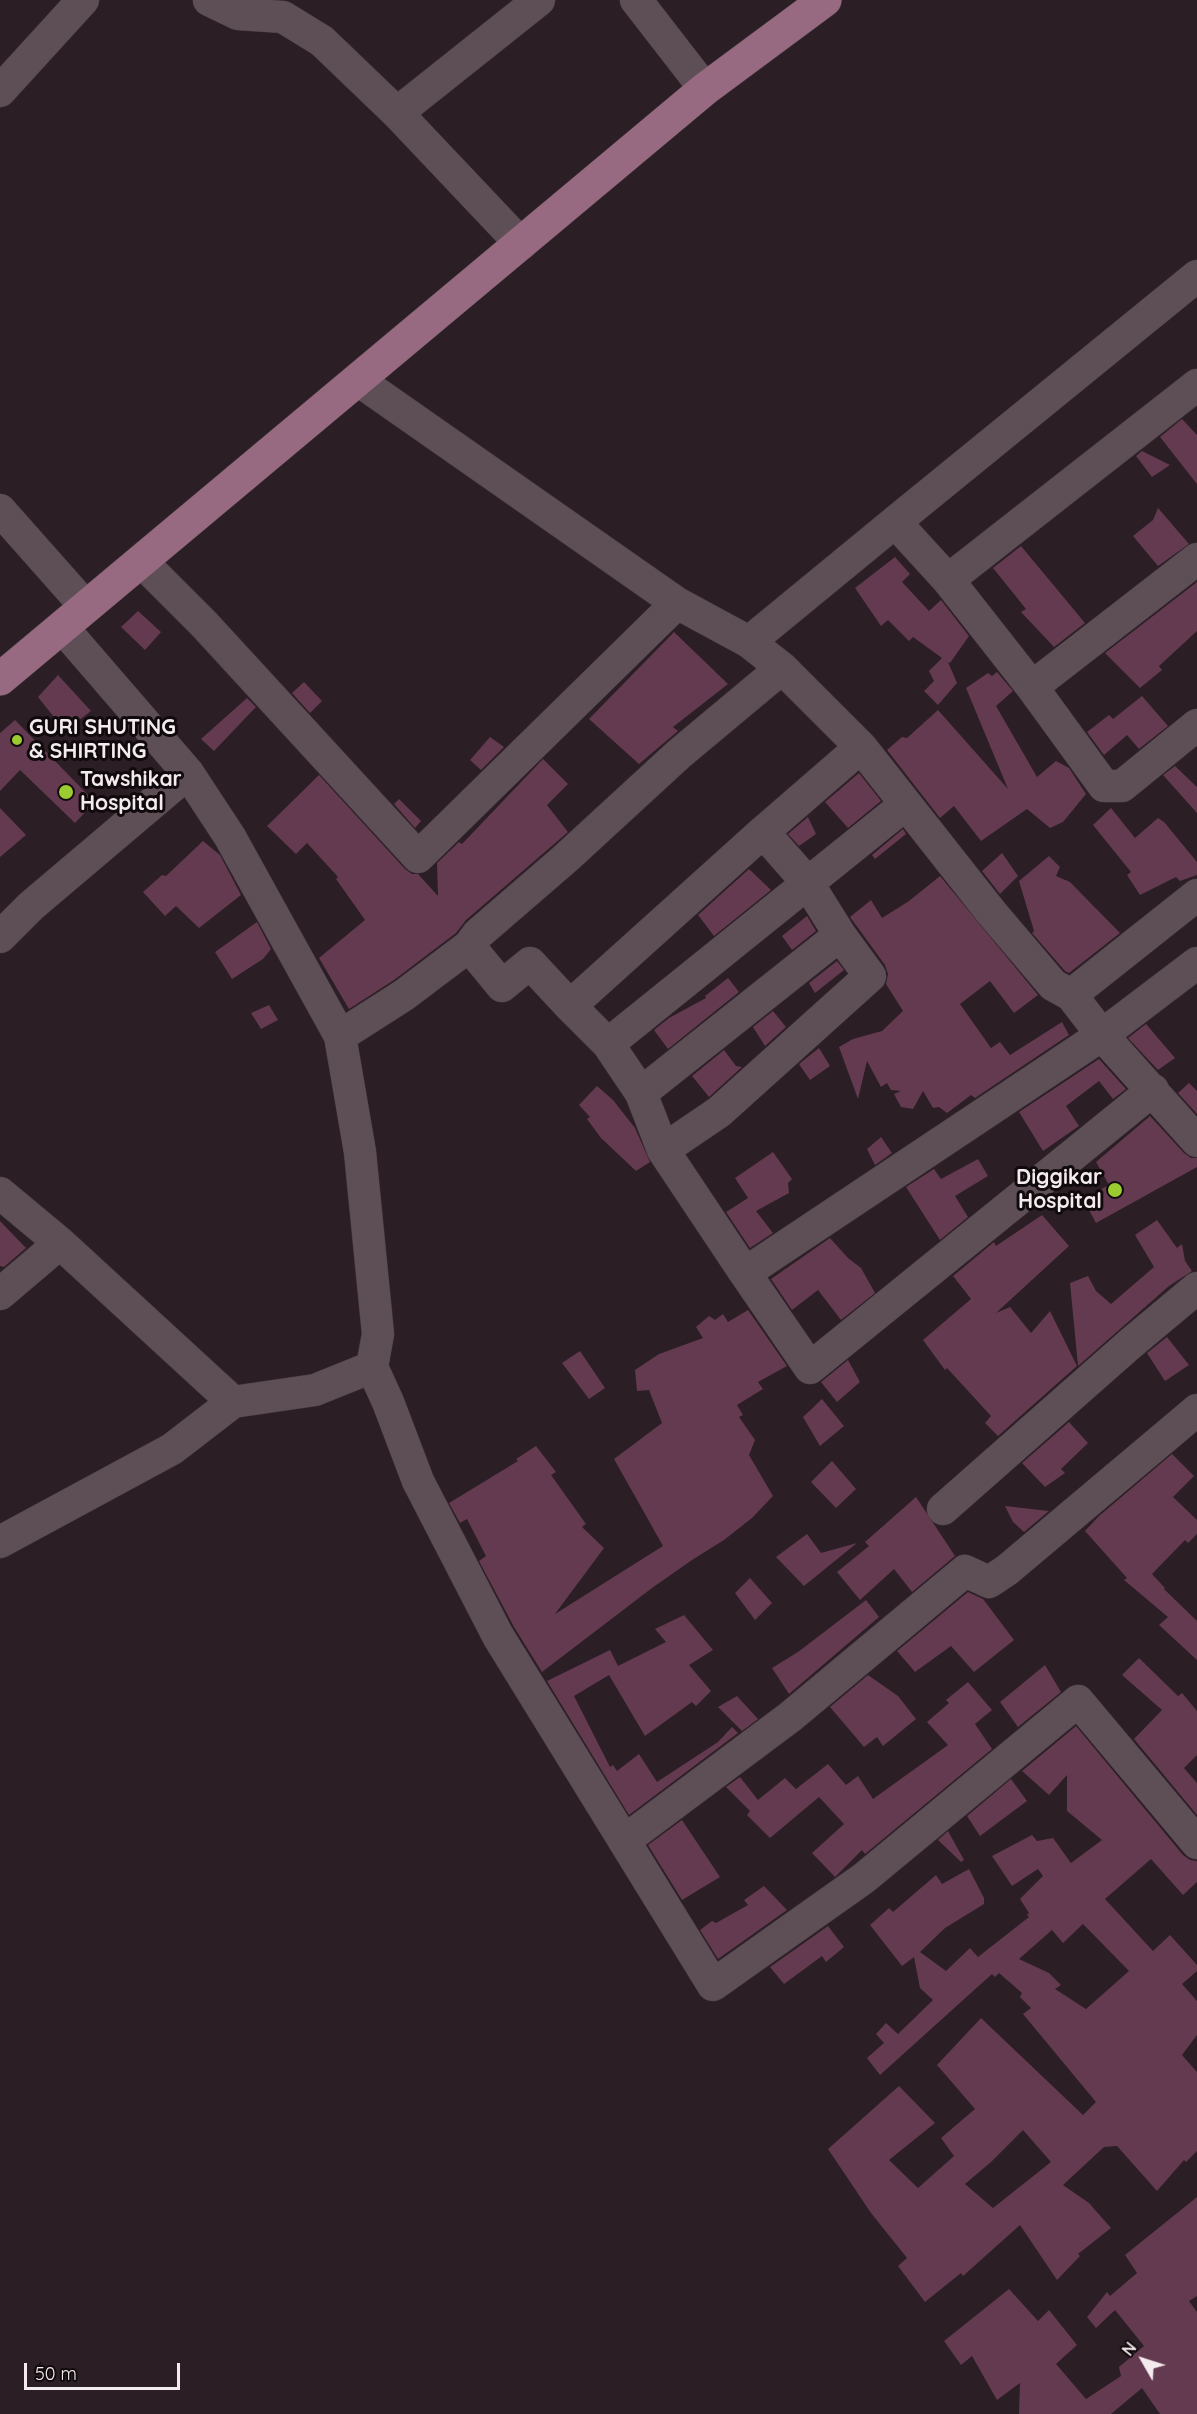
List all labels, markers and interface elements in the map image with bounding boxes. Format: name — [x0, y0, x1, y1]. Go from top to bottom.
place label: GURI SHUTING & SHIRTING — [29, 715, 176, 765]
marker: GURI SHUTING & SHIRTING — [10, 733, 24, 747]
place label: Tawshikar Hospital — [80, 767, 182, 817]
marker: Tawshikar Hospital — [57, 783, 75, 801]
place label: Diggikar Hospital — [1016, 1165, 1102, 1215]
marker: Diggikar Hospital — [1106, 1181, 1124, 1199]
north arrow — [1113, 2330, 1173, 2390]
text: N — [1118, 2338, 1140, 2360]
scale bar — [27, 2351, 183, 2389]
text: 50 m — [35, 2362, 77, 2385]

